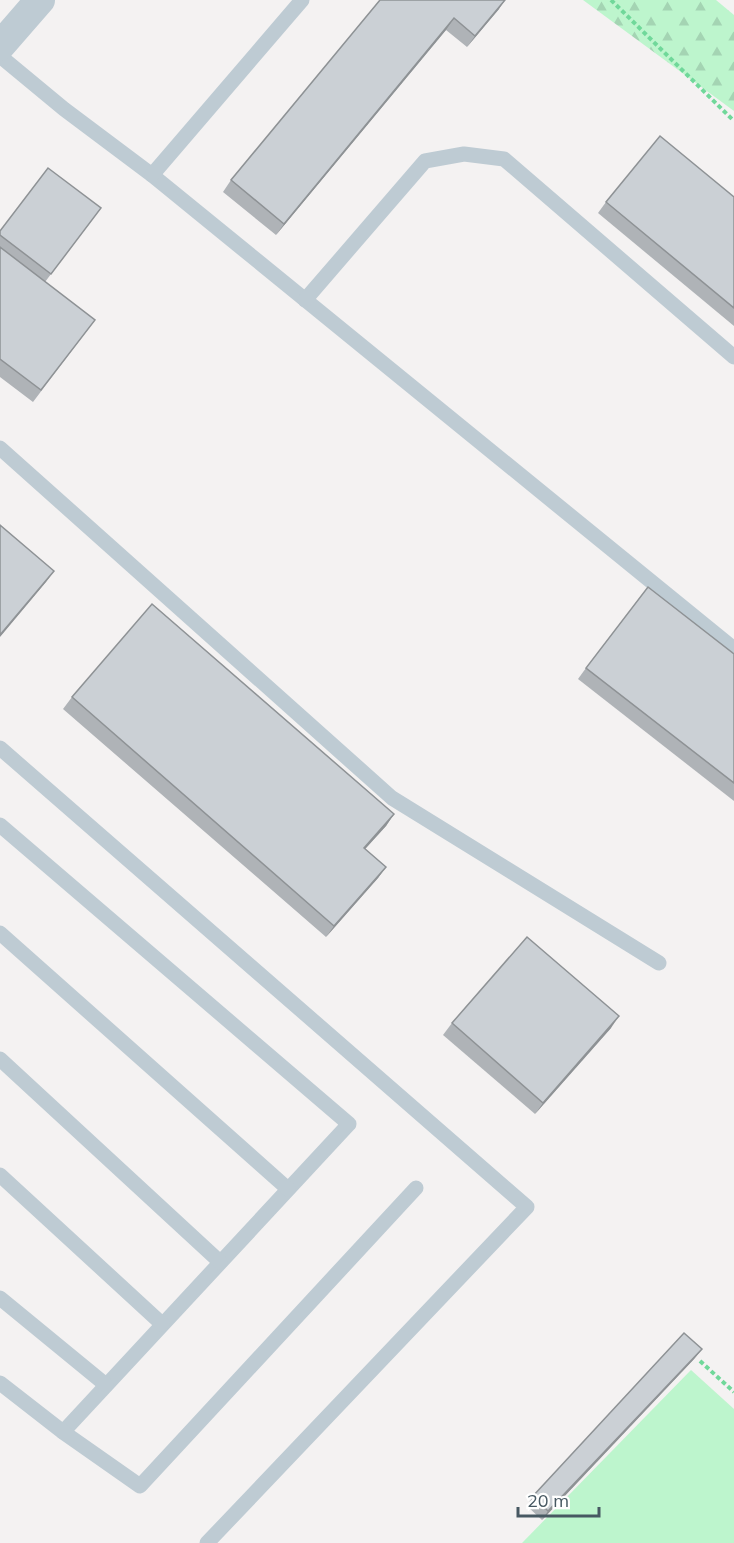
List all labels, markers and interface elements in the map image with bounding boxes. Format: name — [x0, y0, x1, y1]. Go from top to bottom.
scale bar — [518, 1480, 599, 1518]
text: 20 m — [527, 1489, 569, 1512]

